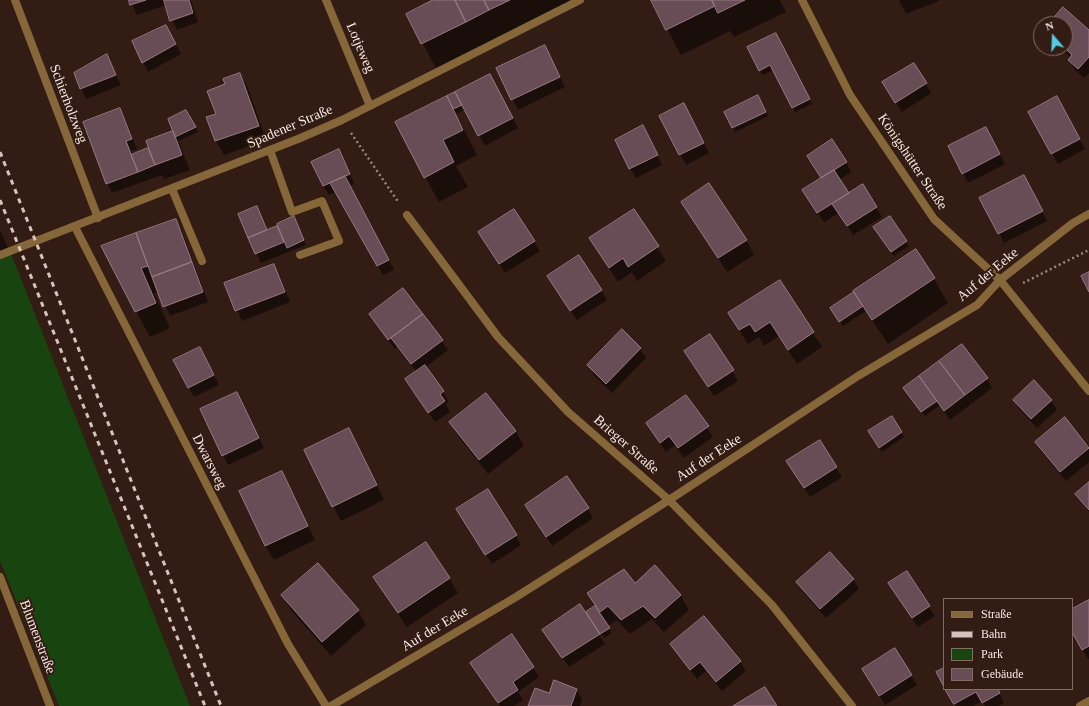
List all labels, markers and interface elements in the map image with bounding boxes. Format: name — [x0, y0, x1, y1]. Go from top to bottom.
north arrow — [1033, 16, 1073, 56]
text: N — [1044, 19, 1055, 33]
street label: Lotjeweg — [342, 20, 378, 76]
street label: Schierholzweg — [45, 62, 91, 146]
street label: Spadener Straße — [245, 101, 335, 153]
street label: Königshütter Straße — [874, 111, 950, 213]
street label: Auf der Eeke — [954, 245, 1022, 305]
street label: Brieger Straße — [590, 412, 662, 478]
street label: Auf der Eeke — [673, 431, 745, 485]
street label: Dwarsweg — [188, 432, 230, 492]
street label: Blumenstraße — [15, 598, 59, 676]
legend — [943, 598, 1073, 690]
street label: Auf der Eeke — [399, 603, 471, 655]
text: Straße — [981, 607, 1012, 621]
text: Bahn — [981, 627, 1006, 641]
text: Park — [981, 647, 1003, 661]
text: Gebäude — [981, 667, 1024, 681]

